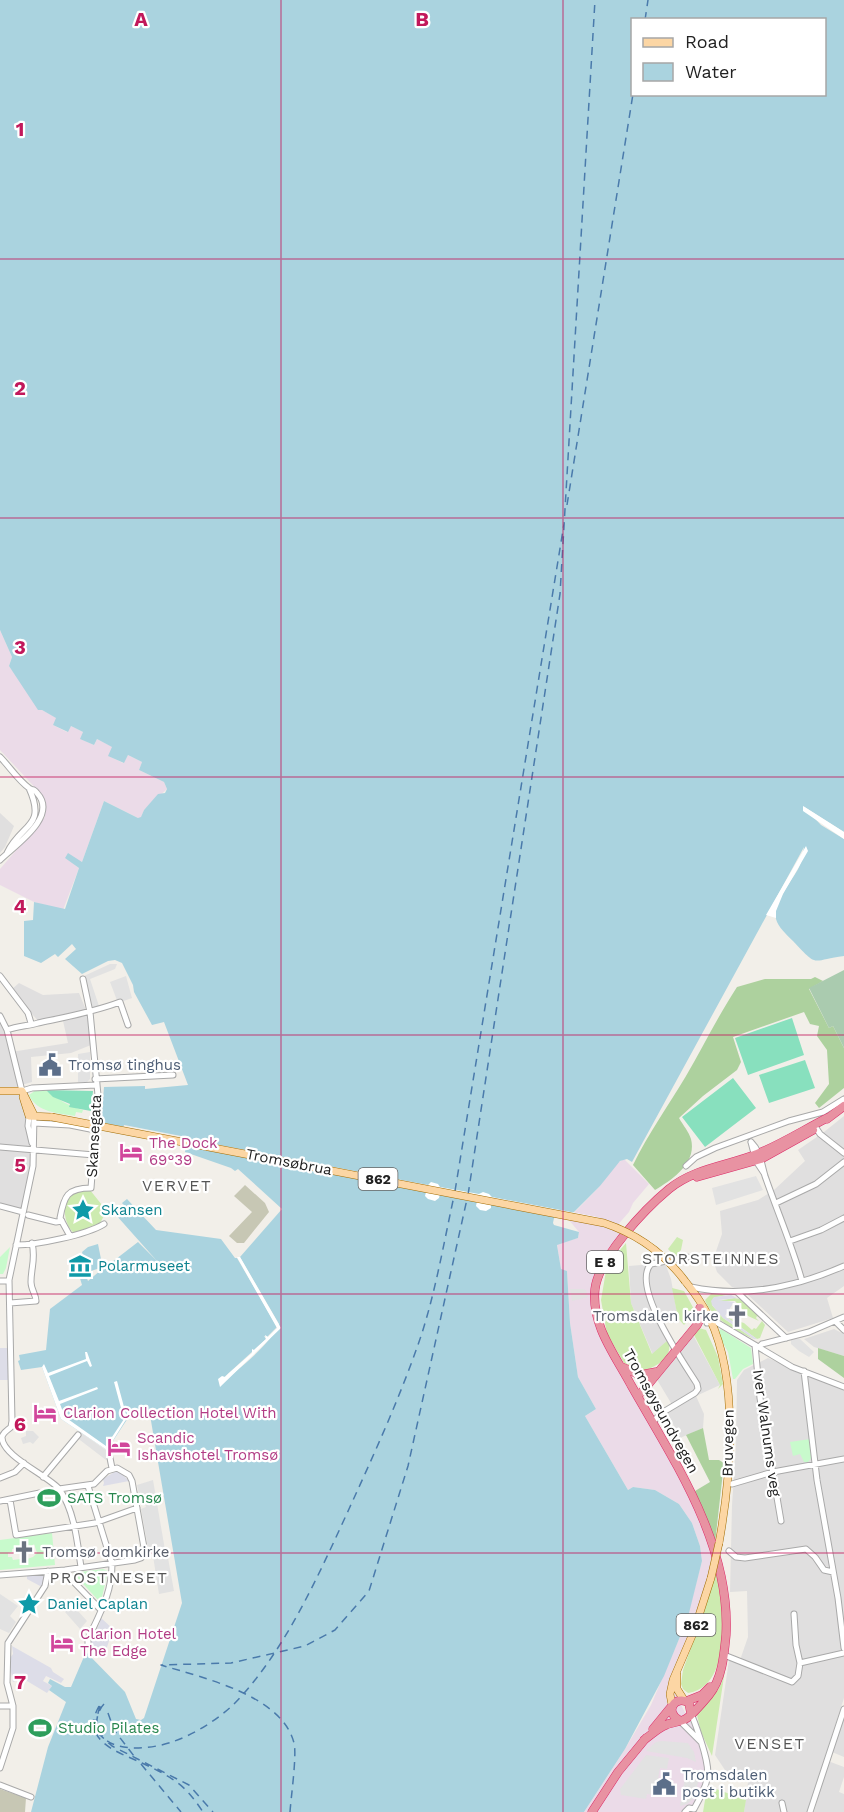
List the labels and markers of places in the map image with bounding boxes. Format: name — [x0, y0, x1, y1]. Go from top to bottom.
public building icon: Tromsø tinghus — [37, 1052, 63, 1078]
place label: Tromsø tinghus — [68, 1056, 181, 1074]
place label: The Dock 69°39 — [149, 1134, 218, 1169]
hotel icon: The Dock 69°39 — [118, 1139, 144, 1165]
place icon: Skansen — [70, 1197, 96, 1223]
place label: Skansen — [101, 1201, 163, 1219]
museum icon: Polarmuseet — [67, 1253, 93, 1279]
place label: Polarmuseet — [98, 1257, 191, 1275]
church icon: Tromsdalen kirke — [724, 1303, 750, 1329]
place label: Tromsdalen kirke — [593, 1307, 719, 1325]
hotel icon: Clarion Collection Hotel With — [32, 1400, 58, 1426]
place label: Clarion Collection Hotel With — [63, 1404, 277, 1422]
place label: Scandic Ishavshotel Tromsø — [137, 1429, 278, 1464]
hotel icon: Scandic Ishavshotel Tromsø — [106, 1434, 132, 1460]
sports icon: SATS Tromsø — [36, 1485, 62, 1511]
place label: SATS Tromsø — [67, 1489, 162, 1507]
church icon: Tromsø domkirke — [11, 1539, 37, 1565]
place label: Tromsø domkirke — [42, 1543, 169, 1561]
place icon: Daniel Caplan — [16, 1591, 42, 1617]
place label: Daniel Caplan — [47, 1595, 148, 1613]
place label: Clarion Hotel The Edge — [80, 1625, 177, 1660]
hotel icon: Clarion Hotel The Edge — [49, 1630, 75, 1656]
sports icon: Studio Pilates — [27, 1715, 53, 1741]
place label: Studio Pilates — [58, 1719, 160, 1737]
place label: Tromsdalen post i butikk — [682, 1766, 775, 1801]
public building icon: Tromsdalen post i butikk — [651, 1771, 677, 1797]

